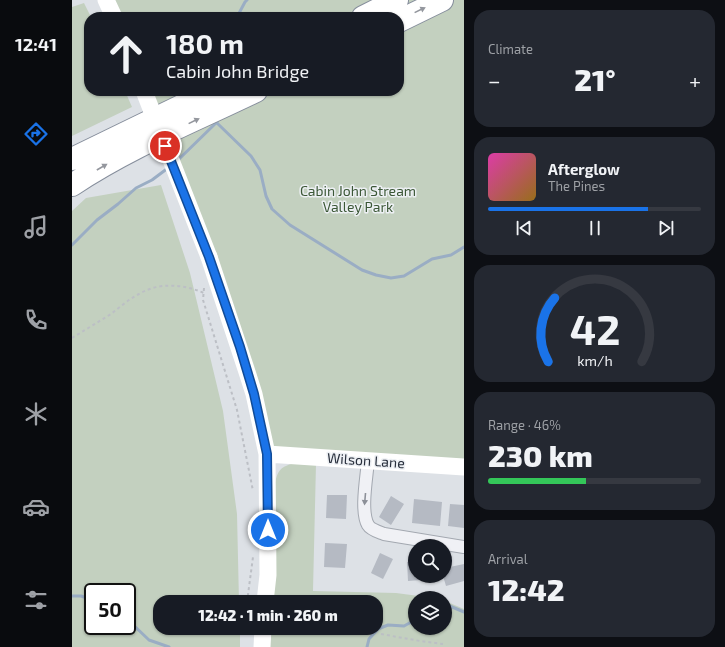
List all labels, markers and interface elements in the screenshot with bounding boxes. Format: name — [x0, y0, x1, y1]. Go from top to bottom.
one-way arrow — [415, 7, 426, 14]
text: 180 m — [166, 26, 244, 60]
icon: ahead — [100, 28, 152, 80]
text: 12:41 — [15, 33, 57, 55]
text: Climate — [488, 41, 533, 57]
text: Cabin John Bridge — [166, 60, 309, 82]
text: 21° — [574, 61, 616, 97]
text: − — [488, 67, 501, 93]
text: + — [689, 67, 701, 93]
one-way arrow — [188, 118, 200, 124]
icon: directions — [22, 120, 50, 148]
pin — [148, 129, 182, 163]
icon: arrive — [154, 135, 176, 157]
text: Afterglow — [548, 160, 620, 178]
one-way arrow — [96, 163, 108, 170]
text: The Pines — [548, 178, 605, 194]
park label: Cabin John Stream Valley Park — [300, 182, 416, 215]
icon: music — [22, 213, 50, 241]
icon: previous — [513, 217, 535, 239]
icon: pause — [584, 217, 606, 239]
icon: next — [655, 217, 677, 239]
text: 42 — [569, 302, 620, 352]
icon: phone — [22, 306, 50, 334]
text: km/h — [577, 351, 612, 368]
icon: climate — [22, 400, 50, 428]
text: Range · 46% — [488, 417, 561, 433]
text: 230 km — [488, 437, 593, 473]
street label: Wilson Lane — [327, 449, 405, 471]
icon: car — [22, 493, 50, 521]
one-way arrow — [361, 493, 368, 505]
position arrow — [247, 509, 289, 551]
map controls — [408, 539, 452, 635]
button: search — [408, 539, 452, 583]
text: Arrival — [488, 551, 528, 567]
text: 12:42 — [488, 571, 565, 607]
speed limit sign: 50 — [84, 583, 136, 635]
icon: filters — [22, 586, 50, 614]
button: layers — [408, 591, 452, 635]
text: 12:42 · 1 min · 260 m — [198, 606, 338, 624]

